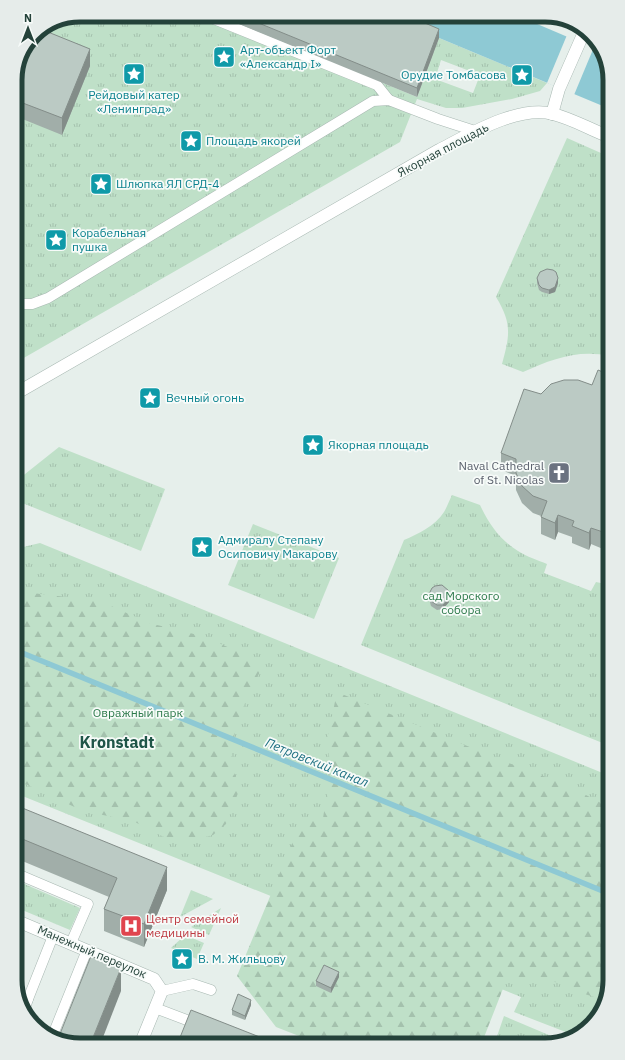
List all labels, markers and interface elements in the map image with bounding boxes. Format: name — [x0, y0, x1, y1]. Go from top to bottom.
north arrow — [8, 8, 48, 48]
text: N — [24, 11, 32, 25]
place label: Арт-объект Форт «Александр I» — [240, 42, 336, 71]
place icon: Арт-объект Форт «Александр I» — [211, 44, 237, 70]
place icon: Рейдовый катер «Ленинград» — [121, 61, 147, 87]
place icon: Орудие Томбасова — [509, 62, 535, 88]
place label: Орудие Томбасова — [401, 67, 507, 82]
place label: Рейдовый катер «Ленинград» — [88, 87, 180, 116]
street label: Якорная площадь — [395, 119, 491, 180]
place icon: Площадь якорей — [178, 128, 204, 154]
place label: Площадь якорей — [206, 133, 301, 148]
place icon: Шлюпка ЯЛ СРД-4 — [88, 171, 114, 197]
place label: Шлюпка ЯЛ СРД-4 — [116, 176, 219, 191]
place label: Корабельная пушка — [72, 225, 146, 254]
place icon: Корабельная пушка — [43, 227, 69, 253]
place icon: Вечный огонь — [137, 385, 163, 411]
place label: Вечный огонь — [166, 390, 244, 405]
place icon: Якорная площадь — [300, 432, 326, 458]
place label: Якорная площадь — [328, 437, 429, 452]
place label: Naval Cathedral of St. Nicolas — [458, 458, 544, 487]
church icon: Naval Cathedral of St. Nicolas — [546, 460, 572, 486]
place label: Адмиралу Степану Осиповичу Макарову — [218, 532, 338, 561]
place icon: Адмиралу Степану Осиповичу Макарову — [189, 534, 215, 560]
park label: сад Морского собора — [422, 588, 500, 617]
park label: Овражный парк — [93, 705, 184, 720]
district label: Kronstadt — [80, 732, 154, 752]
water label: Петровский канал — [263, 734, 371, 791]
place label: Центр семейной медицины — [146, 911, 239, 940]
hospital icon: Центр семейной медицины — [118, 913, 144, 939]
street label: Манежный переулок — [35, 922, 149, 982]
place icon: В. М. Жильцову — [169, 946, 195, 972]
place label: В. М. Жильцову — [198, 951, 286, 966]

